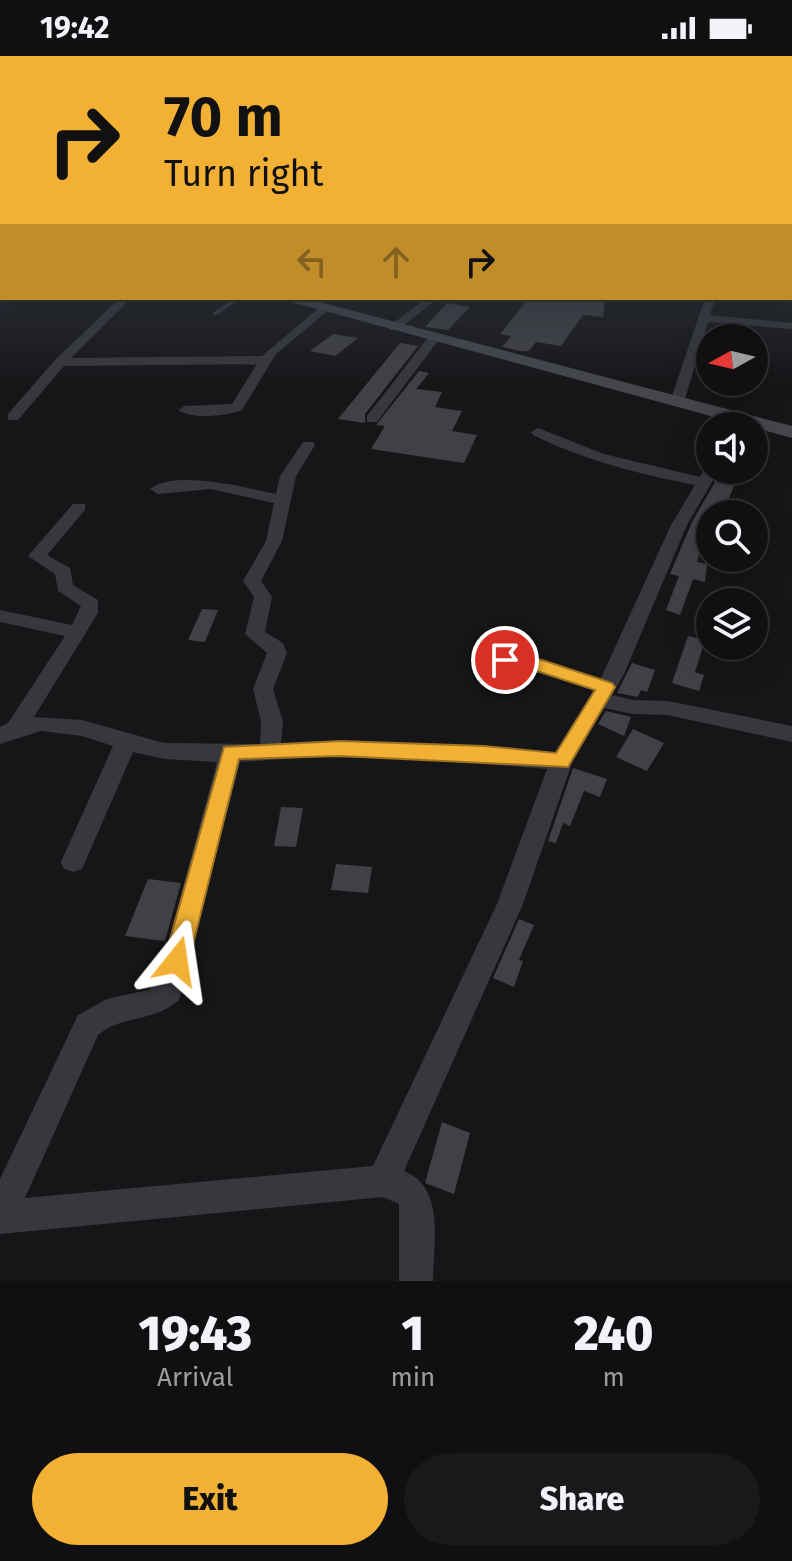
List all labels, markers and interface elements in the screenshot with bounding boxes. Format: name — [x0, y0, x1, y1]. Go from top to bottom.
text: 19:42 — [40, 10, 110, 46]
text: 70 m — [164, 84, 283, 151]
icon: right — [32, 88, 136, 192]
text: Turn right — [164, 152, 324, 196]
icon: left — [290, 240, 334, 284]
icon: ahead — [374, 240, 418, 284]
icon: right — [458, 240, 502, 284]
north arrow — [696, 324, 768, 396]
map controls — [696, 324, 768, 660]
button: sound — [696, 412, 768, 484]
button: search — [696, 500, 768, 572]
button: layers — [696, 588, 768, 660]
pin — [471, 626, 539, 694]
icon: arrive — [483, 638, 527, 682]
position arrow — [135, 919, 219, 1003]
text: 19:43 — [138, 1305, 252, 1363]
text: 1 — [401, 1305, 424, 1363]
text: 240 — [574, 1305, 654, 1363]
text: Arrival — [157, 1362, 233, 1393]
text: min — [390, 1362, 435, 1393]
text: m — [602, 1362, 625, 1393]
button: Exit — [32, 1453, 388, 1545]
button: Share — [404, 1453, 760, 1545]

